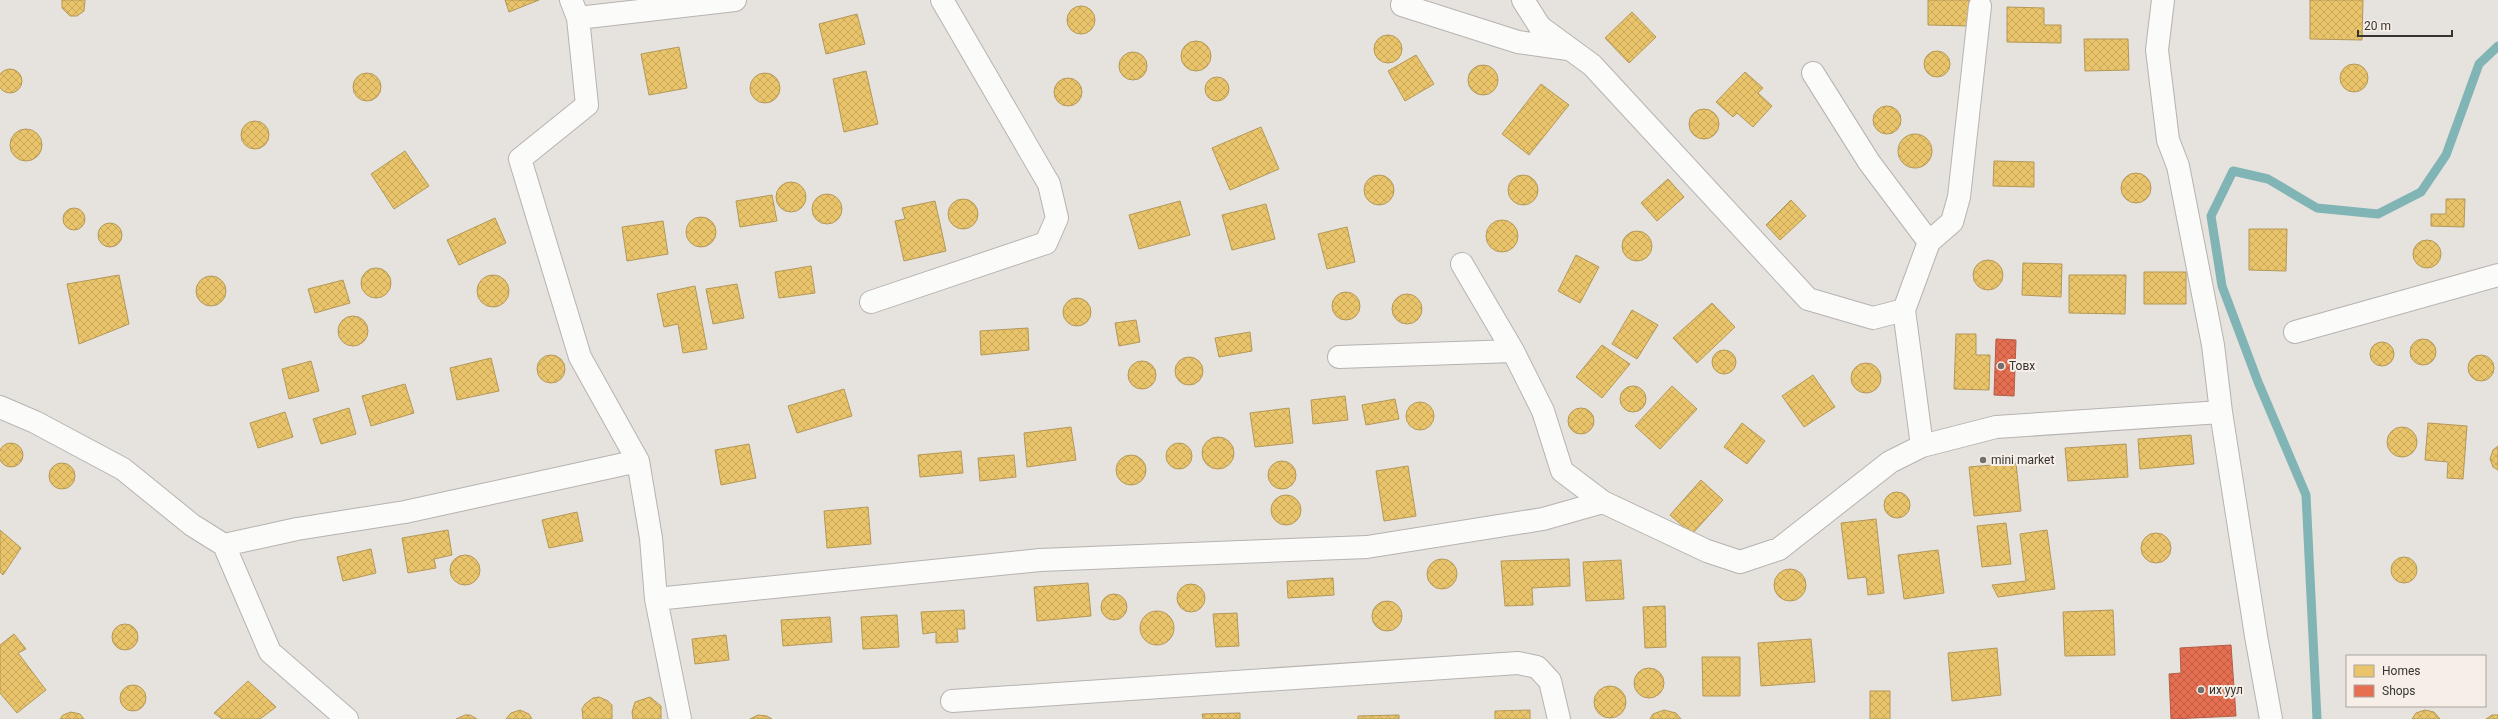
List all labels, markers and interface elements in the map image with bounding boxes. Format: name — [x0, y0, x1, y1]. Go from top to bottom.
scale bar — [2358, 12, 2452, 38]
text: 20 m — [2364, 19, 2391, 33]
place label: Товх — [2009, 359, 2035, 373]
marker: Товх — [1996, 361, 2006, 371]
place label: mini market — [1991, 453, 2054, 467]
marker: mini market — [1978, 455, 1988, 465]
legend — [2346, 655, 2486, 707]
text: Homes — [2382, 664, 2420, 678]
place label: их уул — [2209, 683, 2243, 697]
text: Shops — [2382, 684, 2416, 698]
marker: их уул — [2196, 685, 2206, 695]

